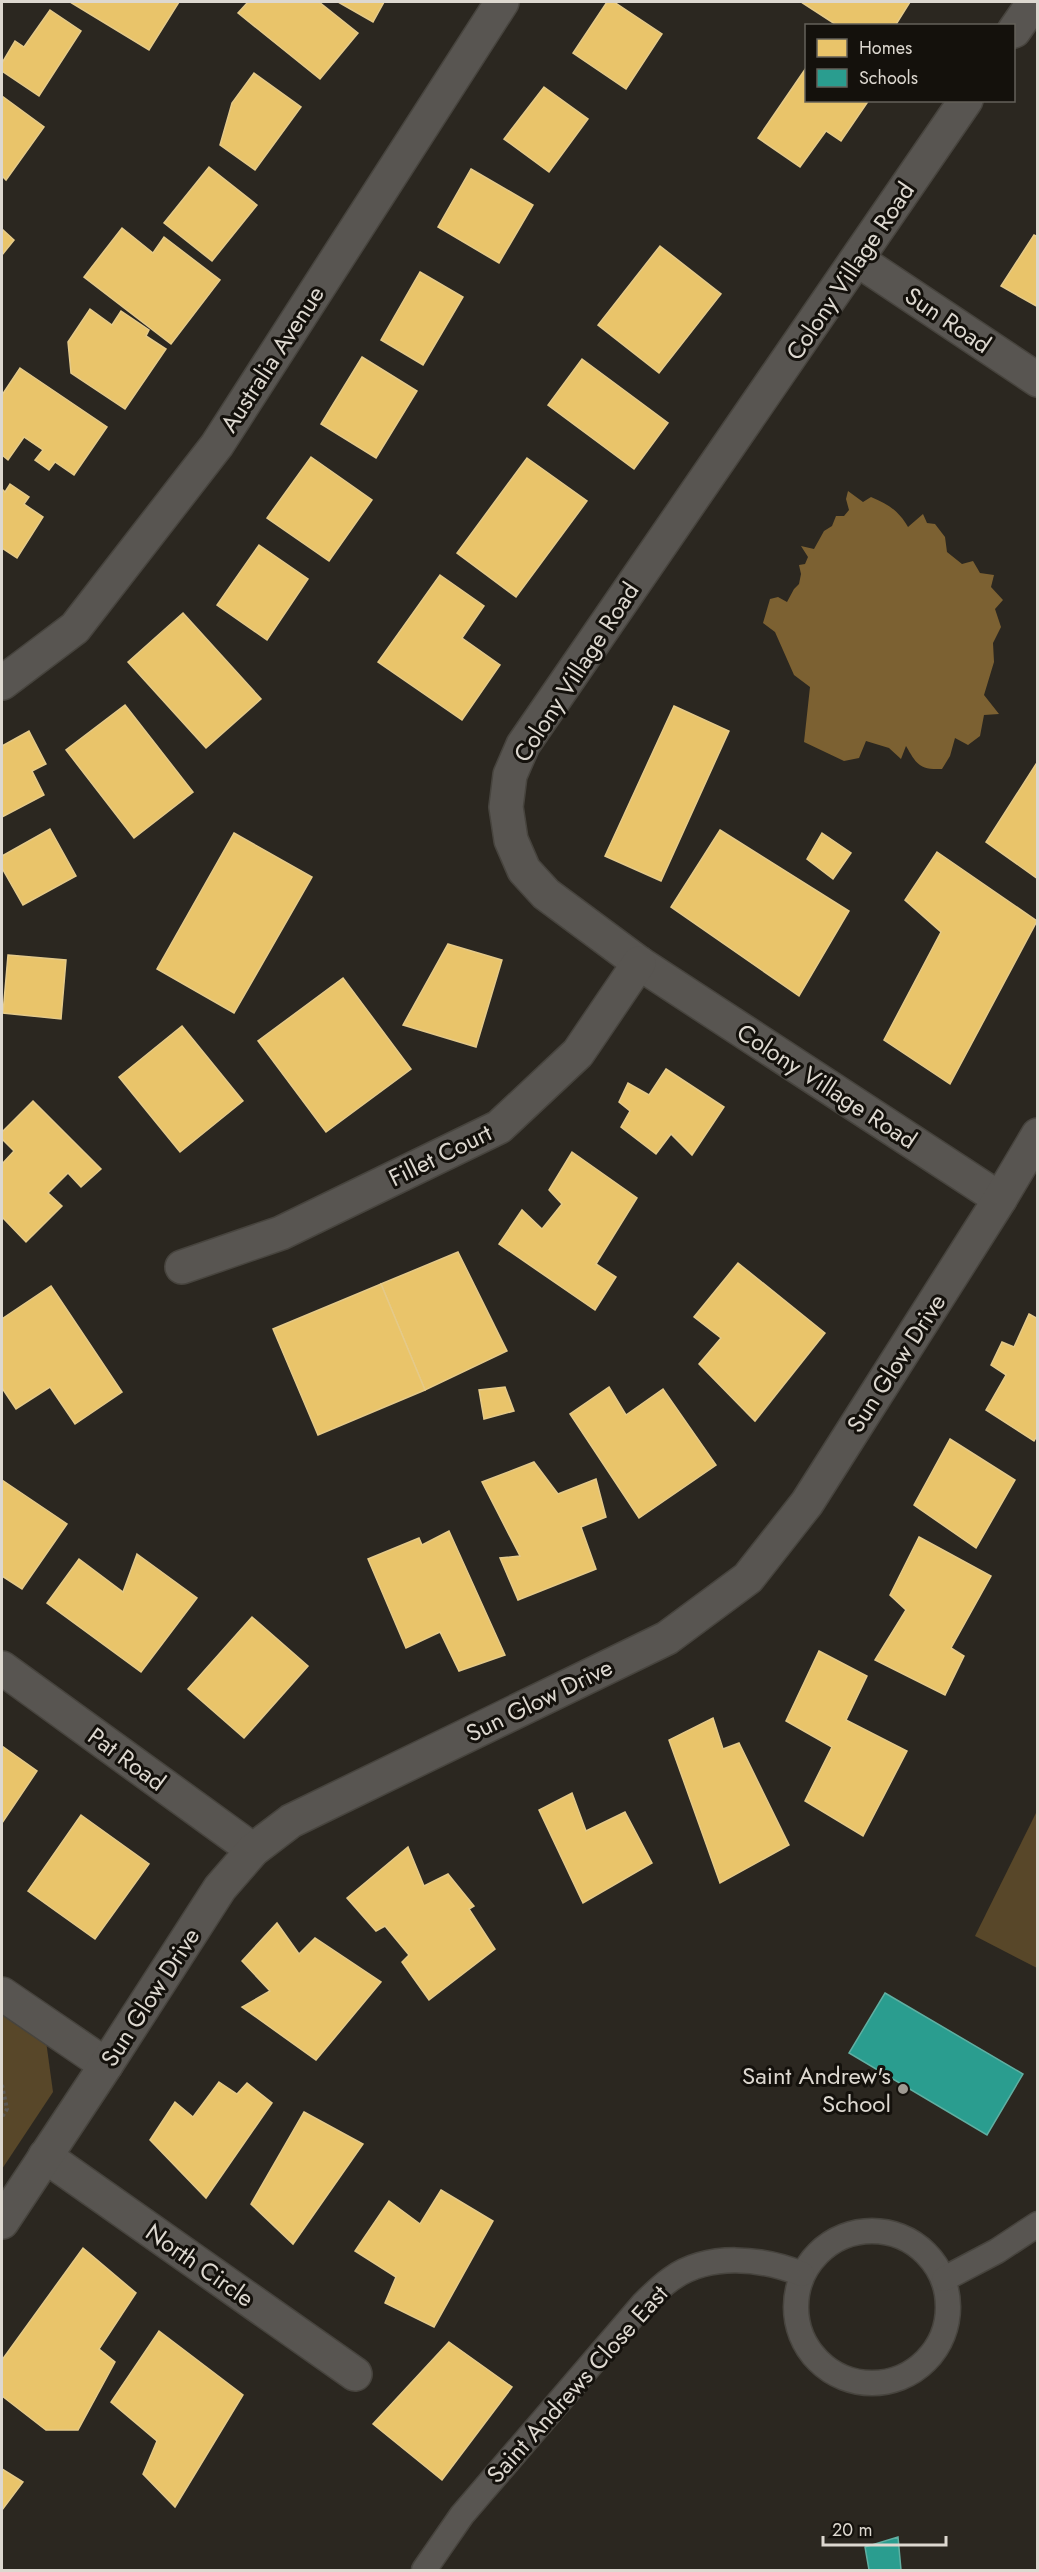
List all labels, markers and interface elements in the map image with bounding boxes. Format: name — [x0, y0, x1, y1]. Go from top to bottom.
legend — [805, 24, 1015, 102]
text: Homes — [859, 35, 912, 61]
text: Schools — [859, 65, 918, 91]
street label: Colony Village Road — [777, 175, 923, 367]
street label: Sun Road — [898, 278, 998, 362]
street label: Australia Avenue — [211, 279, 333, 439]
street label: Colony Village Road — [505, 575, 647, 769]
street label: Colony Village Road — [730, 1015, 924, 1157]
street label: Fillet Court — [383, 1115, 498, 1195]
street label: Sun Glow Drive — [838, 1287, 954, 1439]
street label: Sun Glow Drive — [460, 1649, 618, 1751]
street label: Pat Road — [81, 1719, 173, 1799]
street label: Sun Glow Drive — [92, 1921, 208, 2073]
place label: Saint Andrew's School — [742, 2058, 891, 2121]
marker: Saint Andrew's School — [896, 2082, 910, 2096]
street label: North Circle — [139, 2215, 261, 2315]
street label: Saint Andrews Close East — [478, 2277, 676, 2491]
scale bar — [823, 2509, 946, 2547]
text: 20 m — [832, 2517, 872, 2543]

